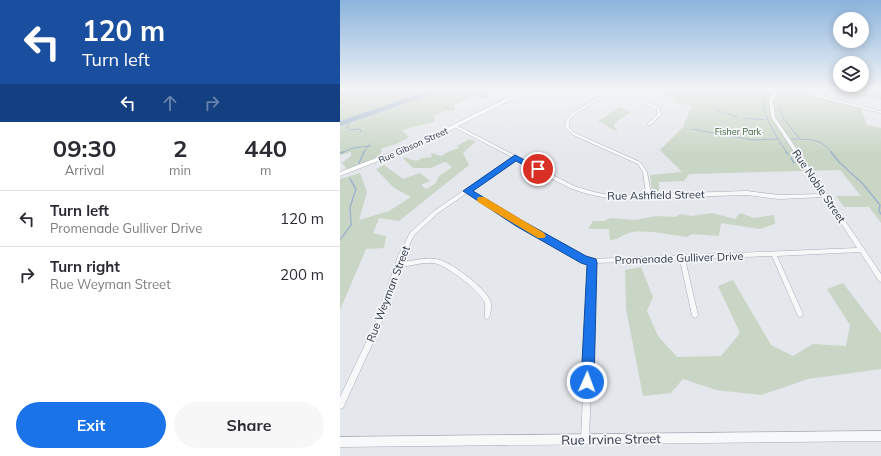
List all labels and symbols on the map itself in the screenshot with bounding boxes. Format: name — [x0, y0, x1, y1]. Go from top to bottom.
street label: Rue Gibson Street — [377, 125, 449, 165]
park label: Fisher Park — [715, 126, 762, 137]
street label: Rue Noble Street — [789, 147, 849, 226]
pin — [521, 152, 555, 186]
street label: Rue Ashfield Street — [607, 187, 705, 203]
street label: Rue Weyman Street — [363, 244, 413, 344]
street label: Promenade Gulliver Drive — [614, 249, 744, 267]
position arrow — [566, 361, 608, 403]
street label: Rue Irvine Street — [561, 430, 661, 448]

